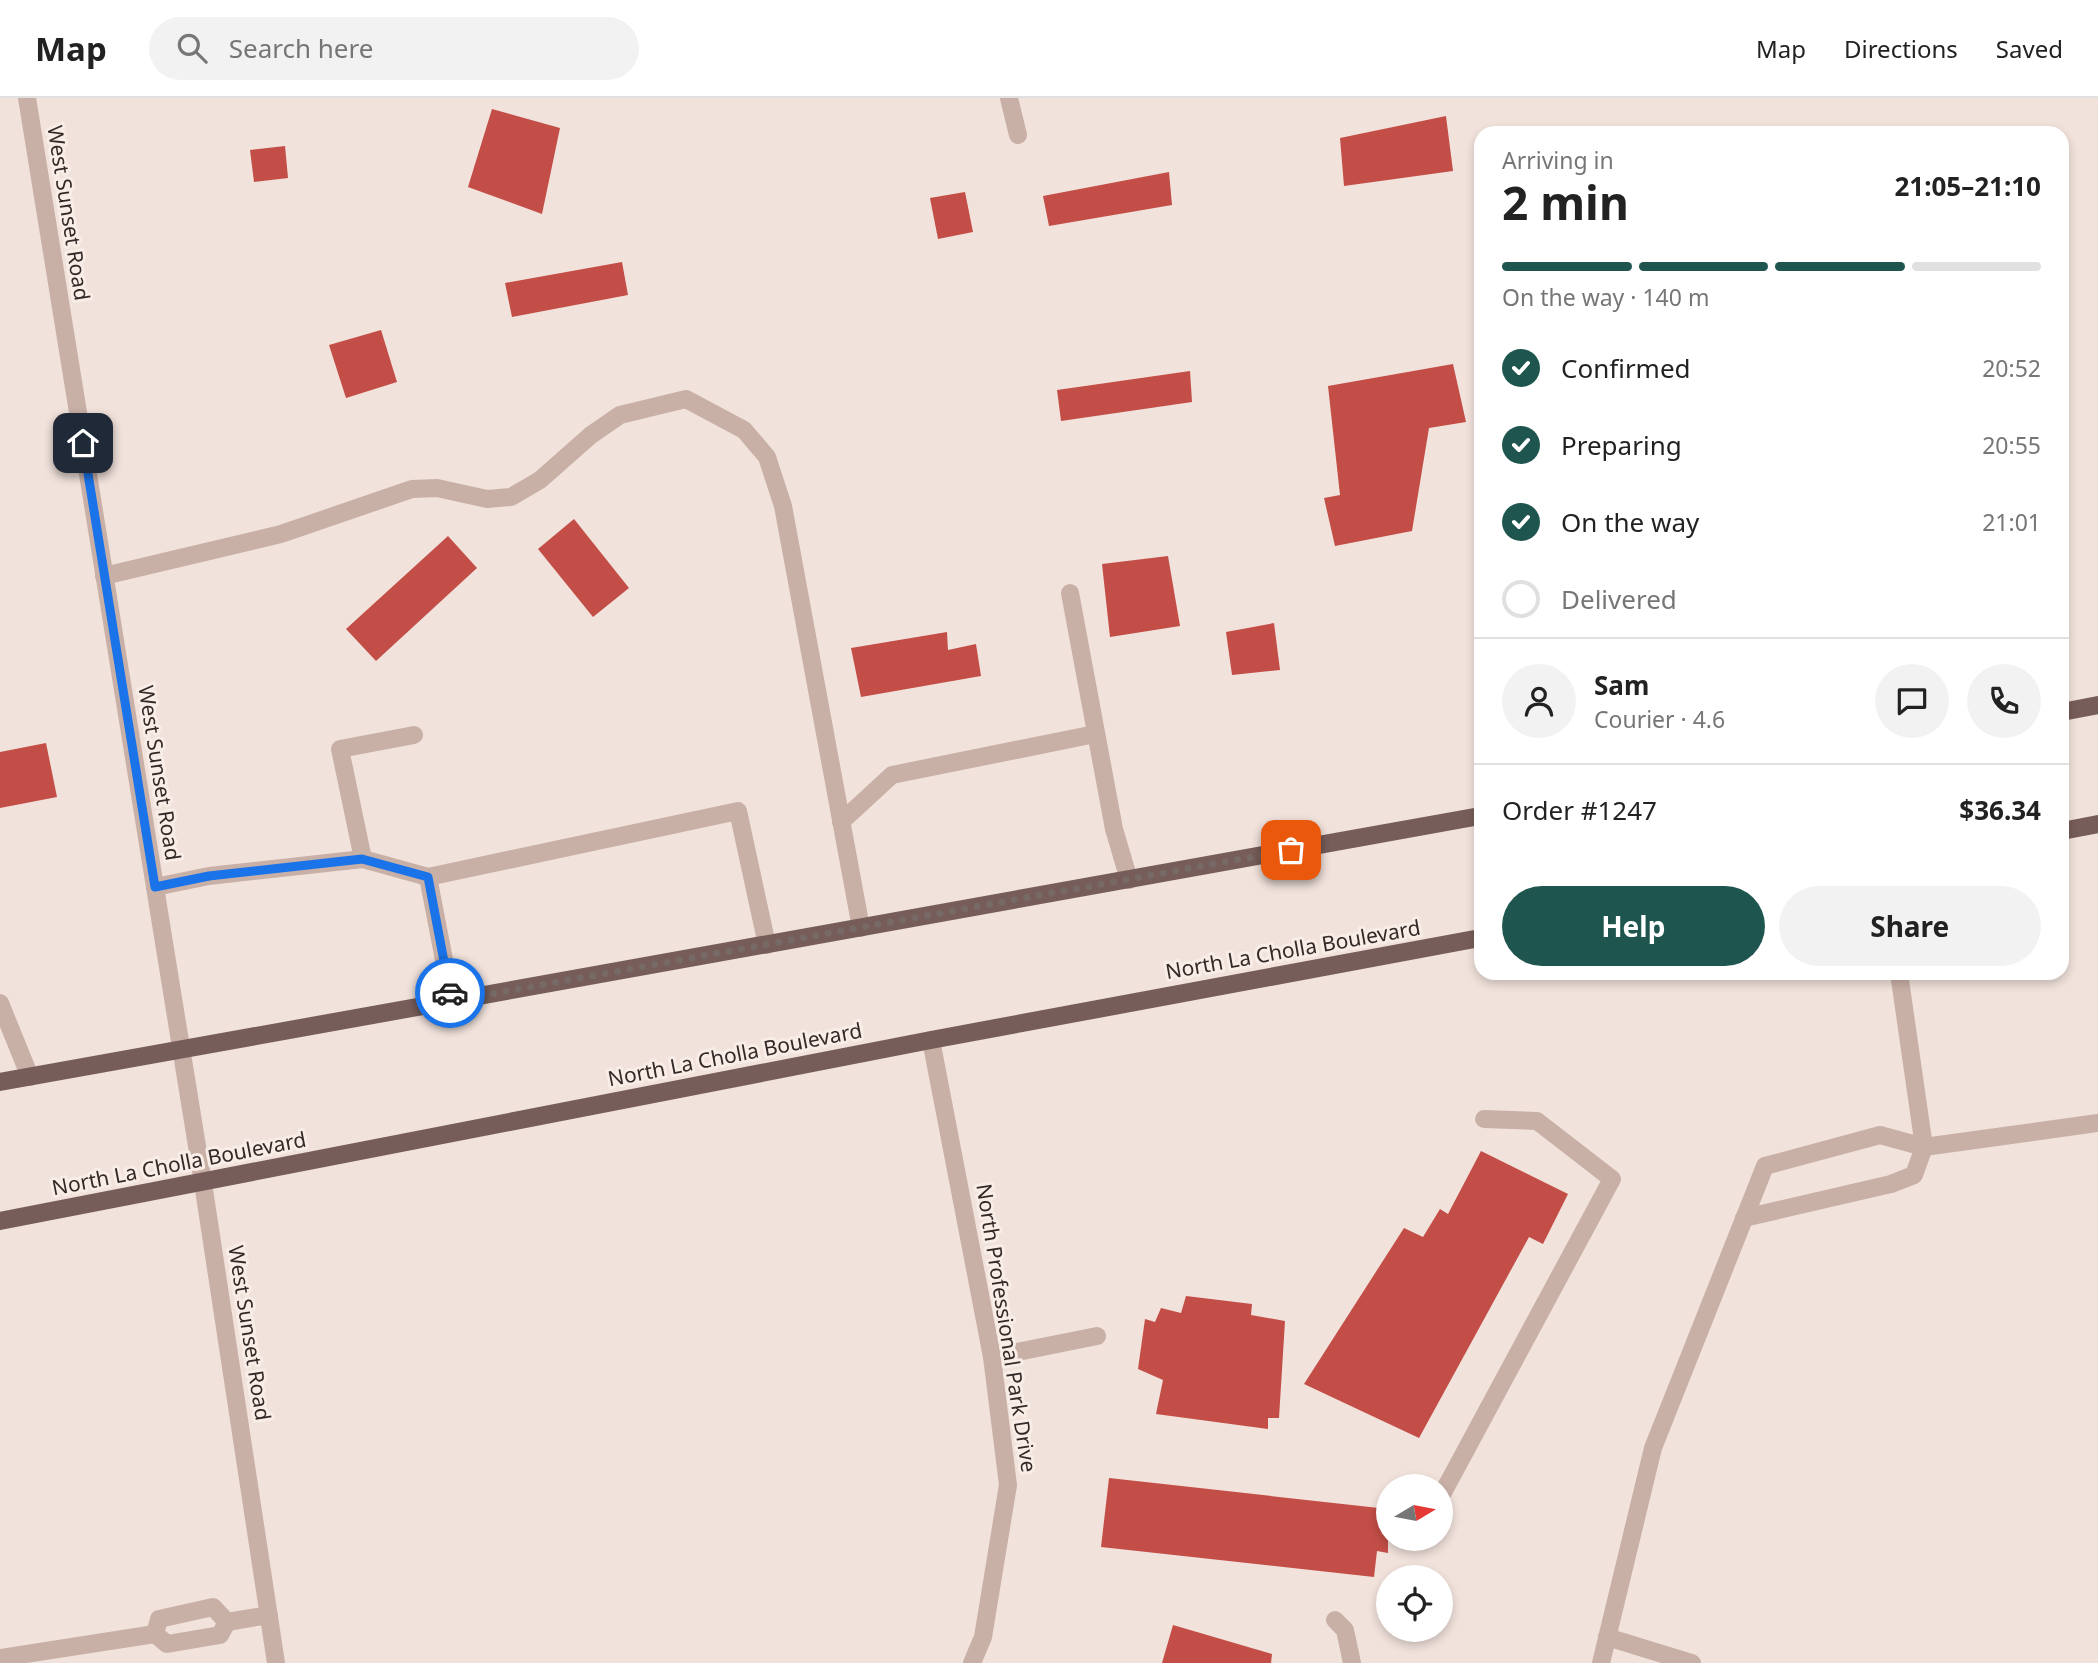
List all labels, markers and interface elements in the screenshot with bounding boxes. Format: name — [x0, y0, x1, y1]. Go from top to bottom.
search box — [149, 17, 639, 80]
text: Map — [35, 26, 107, 71]
icon: search — [173, 29, 211, 67]
text: Search here — [229, 30, 373, 66]
text: Map — [1756, 32, 1806, 65]
text: Directions — [1844, 32, 1958, 65]
text: Saved — [1996, 32, 2063, 65]
street label: West Sunset Road — [41, 123, 97, 302]
text: Arriving in — [1502, 144, 1614, 176]
text: 21:05–21:10 — [1894, 168, 2041, 204]
text: 2 min — [1502, 171, 1629, 233]
text: On the way · 140 m — [1502, 281, 1709, 313]
icon: check — [1502, 349, 1540, 387]
text: Confirmed — [1561, 350, 1691, 386]
text: 20:52 — [1982, 352, 2041, 384]
pin — [53, 413, 113, 473]
icon: home — [64, 424, 102, 462]
icon: check — [1502, 426, 1540, 464]
text: Preparing — [1561, 427, 1682, 463]
text: 20:55 — [1982, 429, 2041, 461]
icon: check — [1502, 503, 1540, 541]
text: On the way — [1561, 504, 1699, 540]
text: 21:01 — [1982, 506, 2041, 538]
text: Delivered — [1561, 581, 1677, 617]
button: person — [1502, 664, 1576, 738]
button: chat — [1875, 664, 1949, 738]
button: phone — [1967, 664, 2041, 738]
text: Sam — [1594, 667, 1649, 703]
street label: West Sunset Road — [132, 683, 188, 862]
text: Courier · 4.6 — [1594, 703, 1725, 735]
text: Order #1247 — [1502, 792, 1657, 828]
text: $36.34 — [1959, 792, 2041, 828]
pin — [1261, 820, 1321, 880]
icon: bag — [1272, 831, 1310, 869]
button: Help — [1502, 886, 1765, 966]
button: Share — [1779, 886, 2041, 966]
street label: North La Cholla Boulevard — [1163, 913, 1423, 985]
courier — [415, 958, 485, 1028]
icon: car — [431, 974, 469, 1012]
street label: North La Cholla Boulevard — [605, 1016, 864, 1092]
street label: North La Cholla Boulevard — [49, 1125, 308, 1201]
street label: North Professional Park Drive — [970, 1182, 1044, 1474]
street label: West Sunset Road — [222, 1243, 278, 1422]
north arrow — [1376, 1474, 1452, 1550]
map controls — [1376, 1474, 1453, 1642]
button: locate — [1376, 1565, 1453, 1642]

